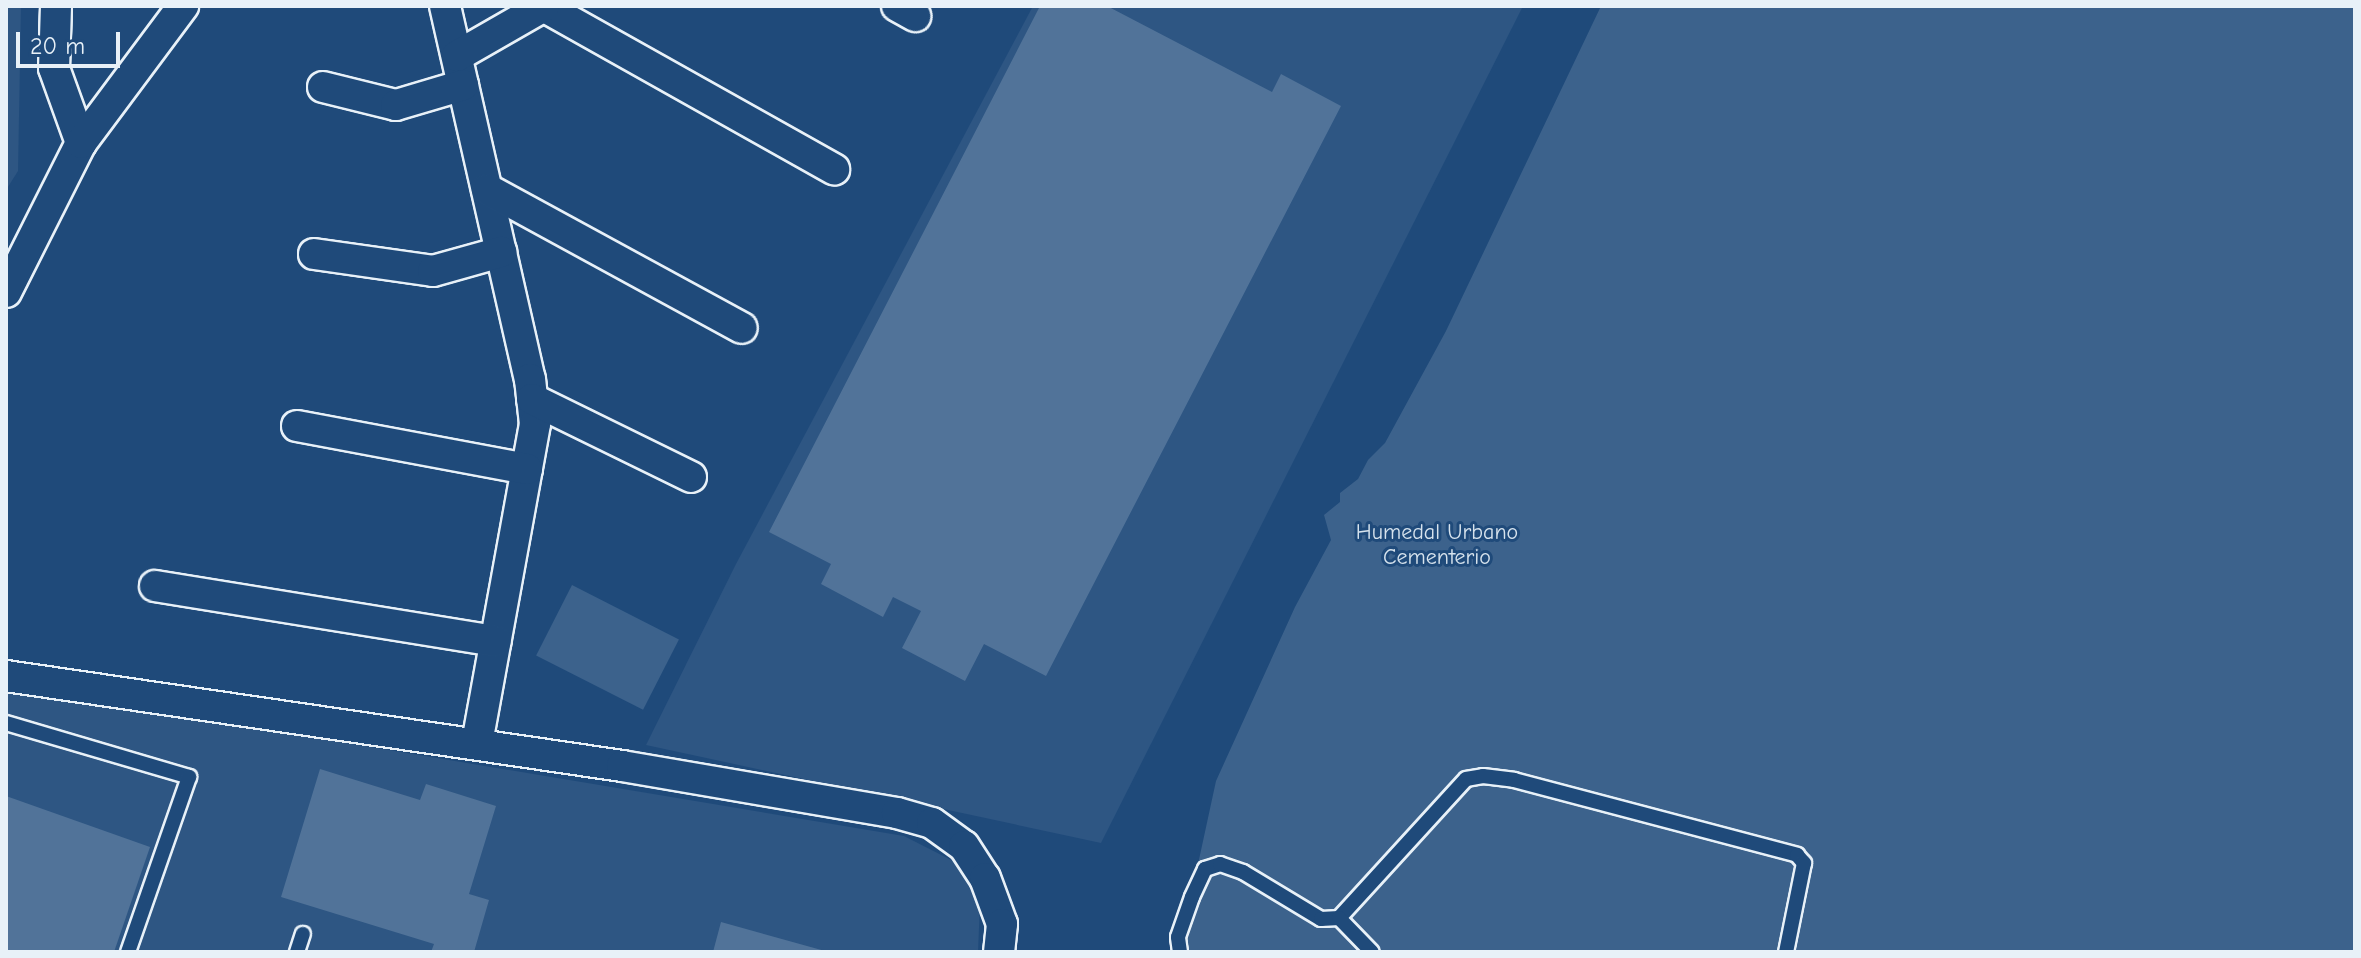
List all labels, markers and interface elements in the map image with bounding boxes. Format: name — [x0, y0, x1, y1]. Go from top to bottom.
scale bar — [20, 16, 124, 66]
text: 20 m — [30, 32, 85, 60]
park label: Humedal Urbano Cementerio — [1356, 519, 1518, 570]

